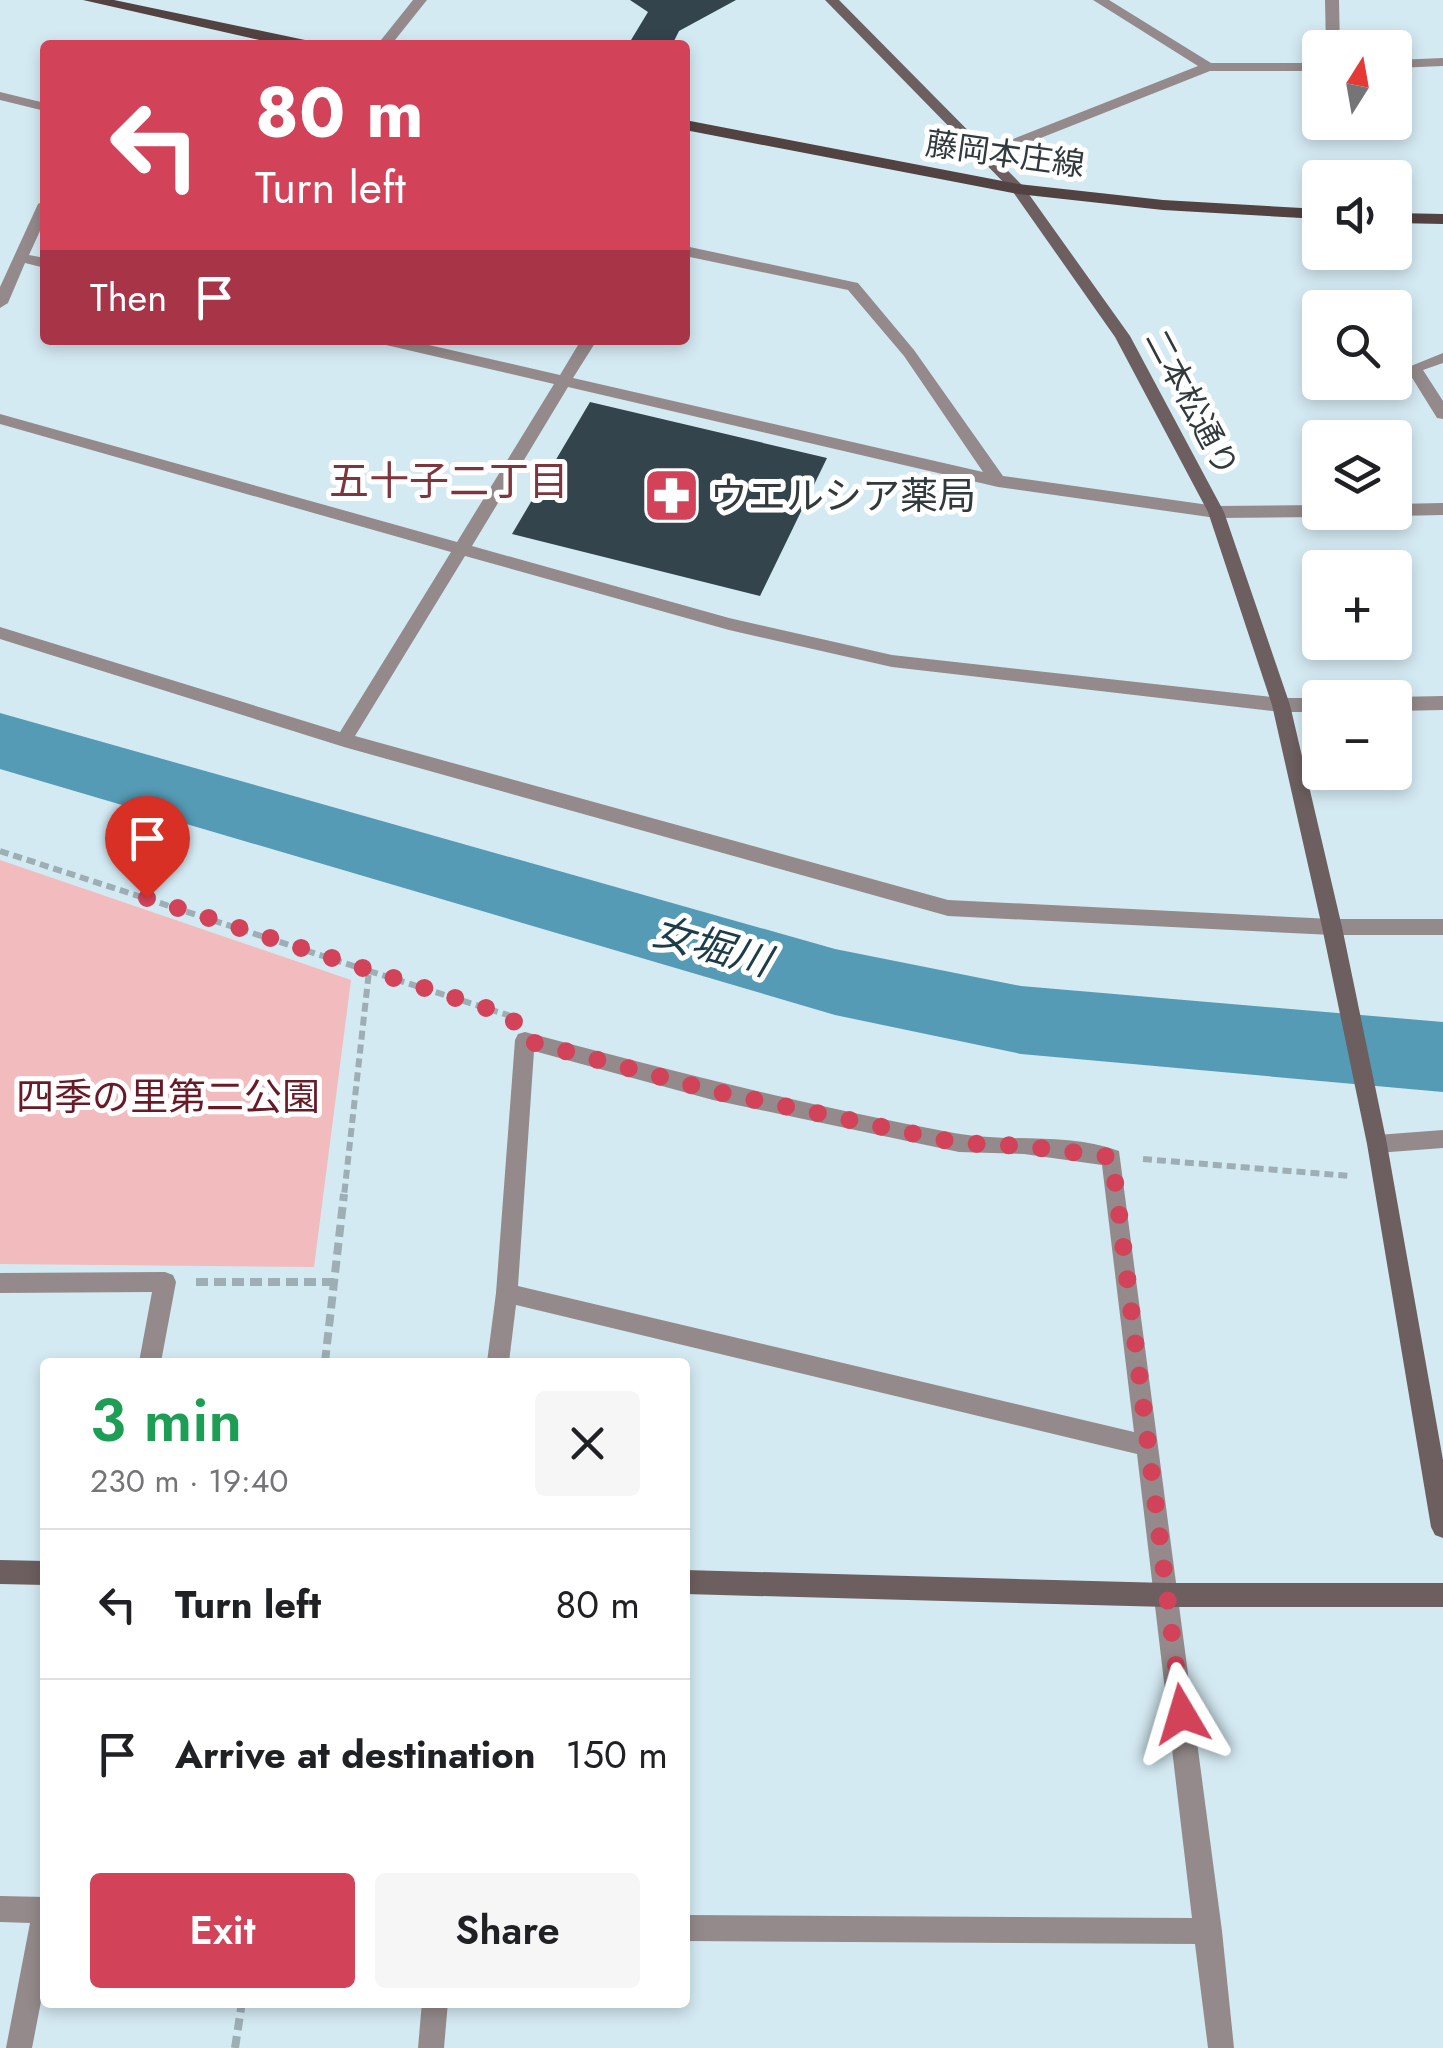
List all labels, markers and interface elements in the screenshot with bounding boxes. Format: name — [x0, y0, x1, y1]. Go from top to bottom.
north arrow — [1302, 30, 1412, 140]
map controls — [1302, 30, 1412, 790]
text: 80 m — [255, 62, 424, 163]
icon: left — [90, 80, 220, 210]
street label: 藤岡本庄線 — [923, 120, 1087, 188]
text: Turn left — [255, 155, 406, 220]
button: sound — [1302, 160, 1412, 270]
text: Then — [90, 270, 167, 325]
icon: arrive — [187, 270, 242, 325]
button: search — [1302, 290, 1412, 400]
street label: 二本松通り — [1134, 322, 1250, 484]
button: layers — [1302, 420, 1412, 530]
district label: 五十子二丁目 — [329, 452, 569, 510]
pharmacy icon: ウエルシア薬局 — [641, 466, 701, 526]
place label: ウエルシア薬局 — [710, 468, 976, 523]
button: + — [1302, 550, 1412, 660]
button: − — [1302, 680, 1412, 790]
pin — [105, 796, 190, 899]
icon: arrive — [120, 811, 175, 866]
water label: 女堀川 — [646, 902, 782, 992]
park label: 四季の里第二公園 — [16, 1069, 320, 1124]
text: 3 min — [90, 1377, 242, 1464]
button: close — [535, 1391, 640, 1496]
text: 230 m · 19:40 — [90, 1458, 289, 1504]
icon: left — [90, 1577, 145, 1632]
text: Turn left — [175, 1577, 321, 1632]
text: 80 m — [555, 1577, 640, 1632]
position arrow — [1130, 1662, 1234, 1766]
icon: arrive — [90, 1727, 145, 1782]
text: Arrive at destination — [175, 1727, 536, 1782]
text: 150 m — [566, 1727, 668, 1782]
button: Exit — [90, 1873, 355, 1988]
button: Share — [375, 1873, 640, 1988]

